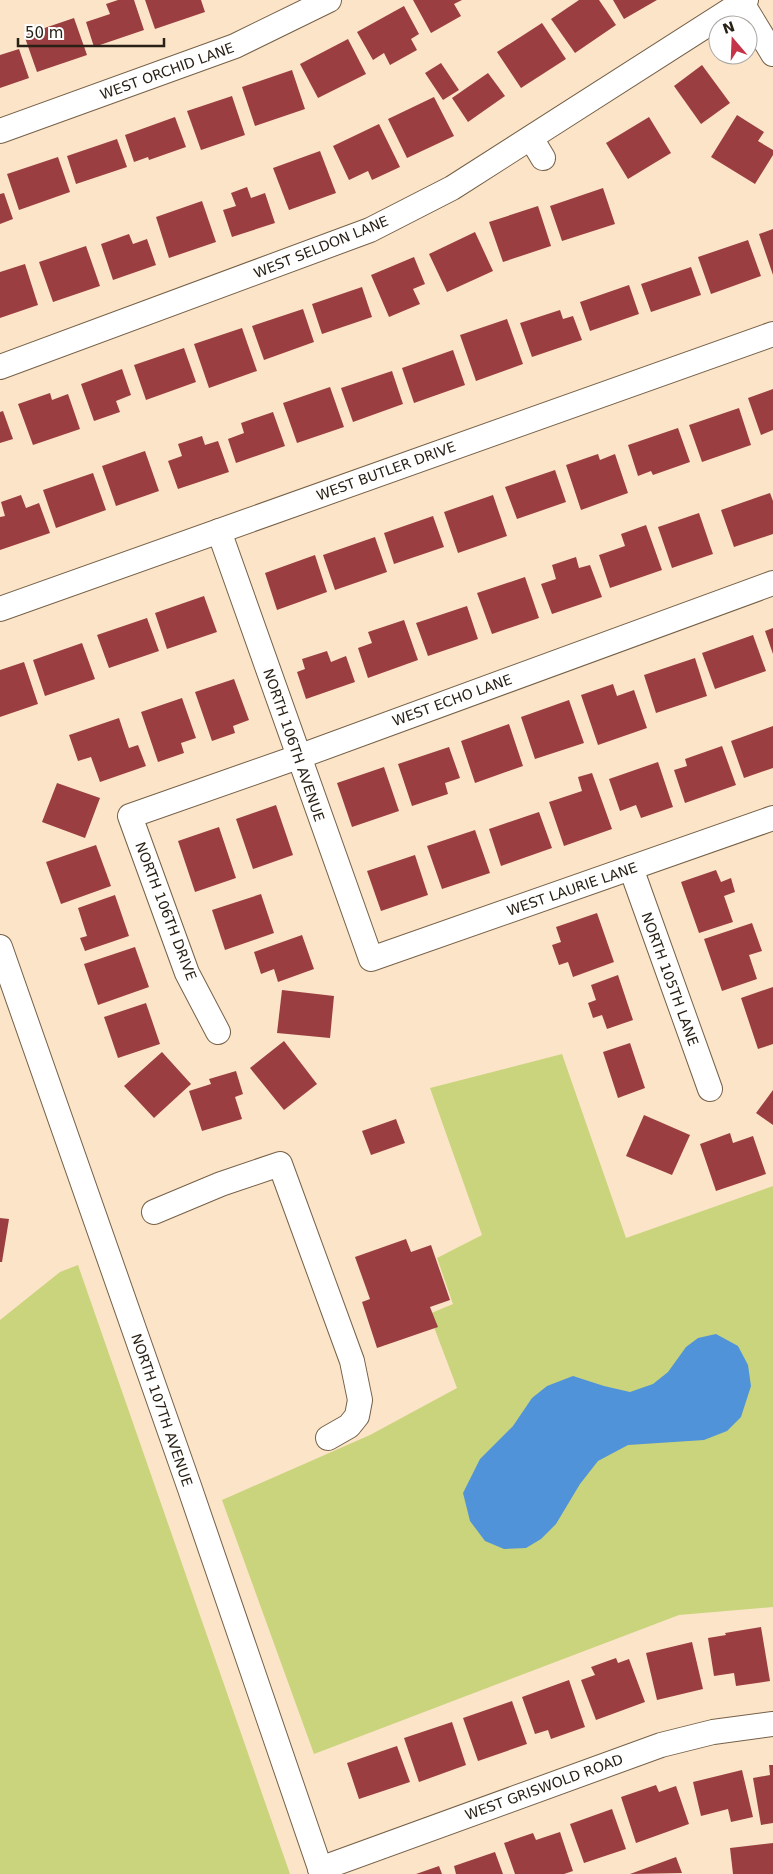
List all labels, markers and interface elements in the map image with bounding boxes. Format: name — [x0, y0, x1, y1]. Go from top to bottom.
scale bar — [18, 15, 164, 47]
north arrow — [708, 15, 758, 65]
text: N — [721, 18, 737, 37]
text: 50 m — [25, 24, 63, 42]
street label: WEST ORCHID LANE — [98, 39, 236, 103]
street label: WEST SELDON LANE — [251, 213, 391, 281]
street label: WEST BUTLER DRIVE — [314, 438, 458, 504]
street label: NORTH 106TH AVENUE — [260, 666, 328, 824]
street label: WEST ECHO LANE — [390, 671, 514, 729]
street label: NORTH 106TH DRIVE — [132, 839, 200, 983]
street label: WEST LAURIE LANE — [505, 859, 639, 919]
street label: NORTH 105TH LANE — [638, 910, 702, 1048]
street label: NORTH 107TH AVENUE — [128, 1331, 196, 1489]
street label: WEST GRISWOLD ROAD — [463, 1751, 625, 1823]

